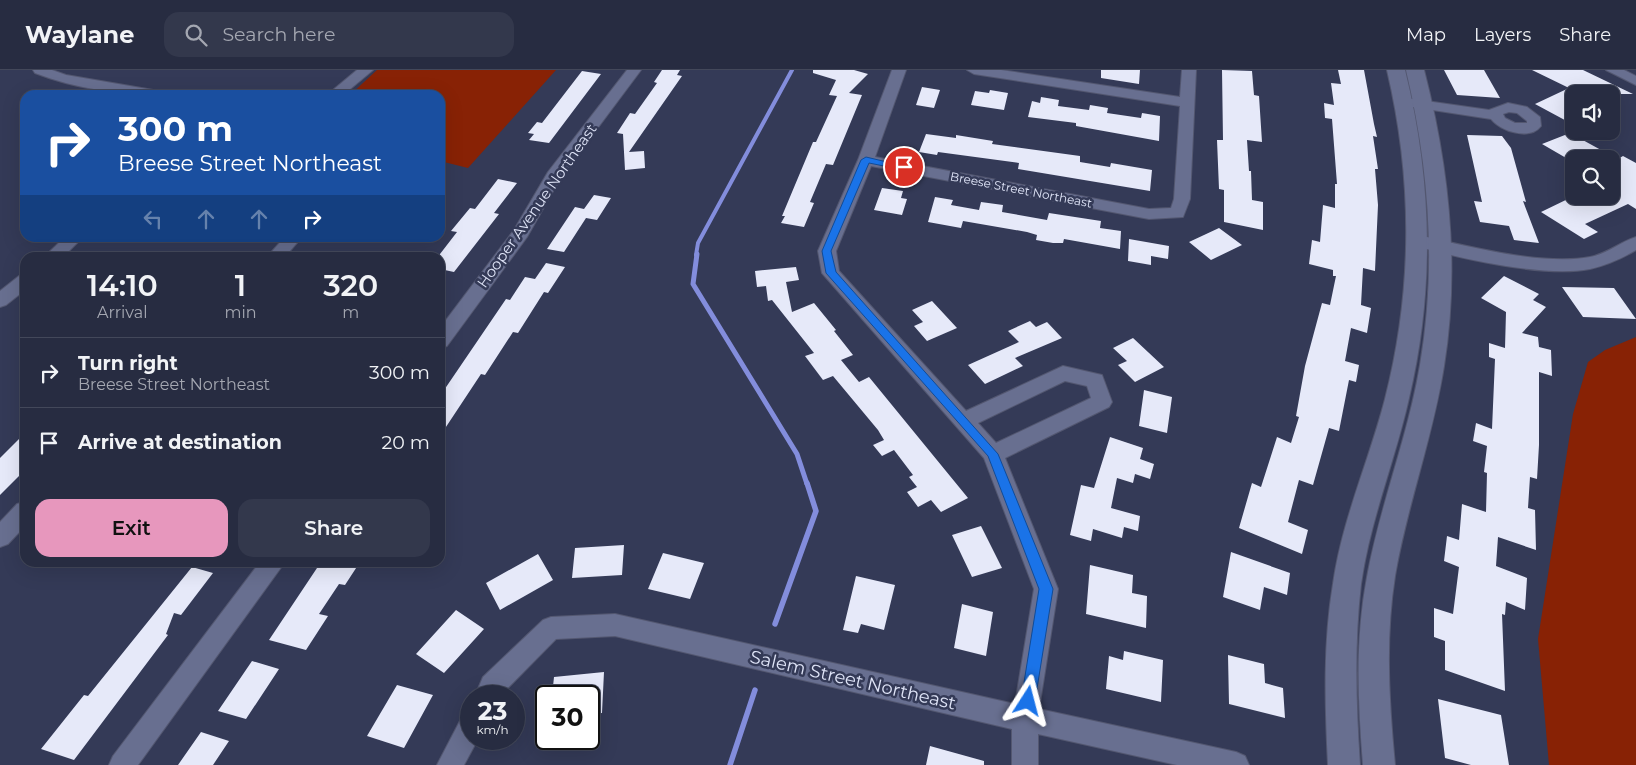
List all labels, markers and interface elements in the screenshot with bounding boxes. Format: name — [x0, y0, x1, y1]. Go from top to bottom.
search box — [164, 12, 514, 57]
text: Waylane — [25, 20, 134, 49]
icon: search — [182, 21, 210, 49]
text: Search here — [222, 23, 335, 46]
text: Map — [1406, 24, 1446, 46]
text: Layers — [1474, 24, 1531, 46]
text: Share — [1559, 24, 1611, 46]
map controls — [1565, 85, 1620, 205]
button: sound — [1565, 85, 1620, 140]
text: 300 m — [118, 107, 233, 150]
icon: right — [35, 110, 100, 175]
street label: Hooper Avenue Northeast — [473, 120, 601, 291]
pin — [883, 146, 925, 188]
text: Breese Street Northeast — [118, 150, 382, 177]
button: search — [1565, 150, 1620, 205]
icon: arrive — [890, 153, 918, 181]
street label: Breese Street Northeast — [949, 168, 1093, 211]
icon: left — [139, 205, 167, 233]
icon: ahead — [192, 205, 220, 233]
icon: ahead — [245, 205, 273, 233]
icon: right — [298, 205, 326, 233]
text: 14:10 — [87, 267, 158, 304]
text: 1 — [235, 267, 246, 304]
text: 320 — [323, 267, 378, 304]
text: Arrival — [97, 303, 147, 322]
text: min — [224, 303, 257, 322]
text: m — [342, 303, 359, 322]
text: Turn right — [78, 352, 178, 375]
icon: right — [35, 359, 63, 387]
text: 300 m — [369, 361, 430, 384]
text: Breese Street Northeast — [78, 375, 270, 394]
icon: arrive — [35, 429, 63, 457]
text: Arrive at destination — [78, 431, 282, 454]
text: 20 m — [382, 431, 430, 454]
button: Exit — [35, 499, 228, 557]
button: Share — [238, 499, 430, 557]
street label: Salem Street Northeast — [748, 646, 958, 714]
position arrow — [1001, 674, 1053, 726]
speed limit sign: 30 — [535, 685, 600, 750]
text: 23 — [478, 696, 507, 726]
text: km/h — [476, 722, 509, 737]

